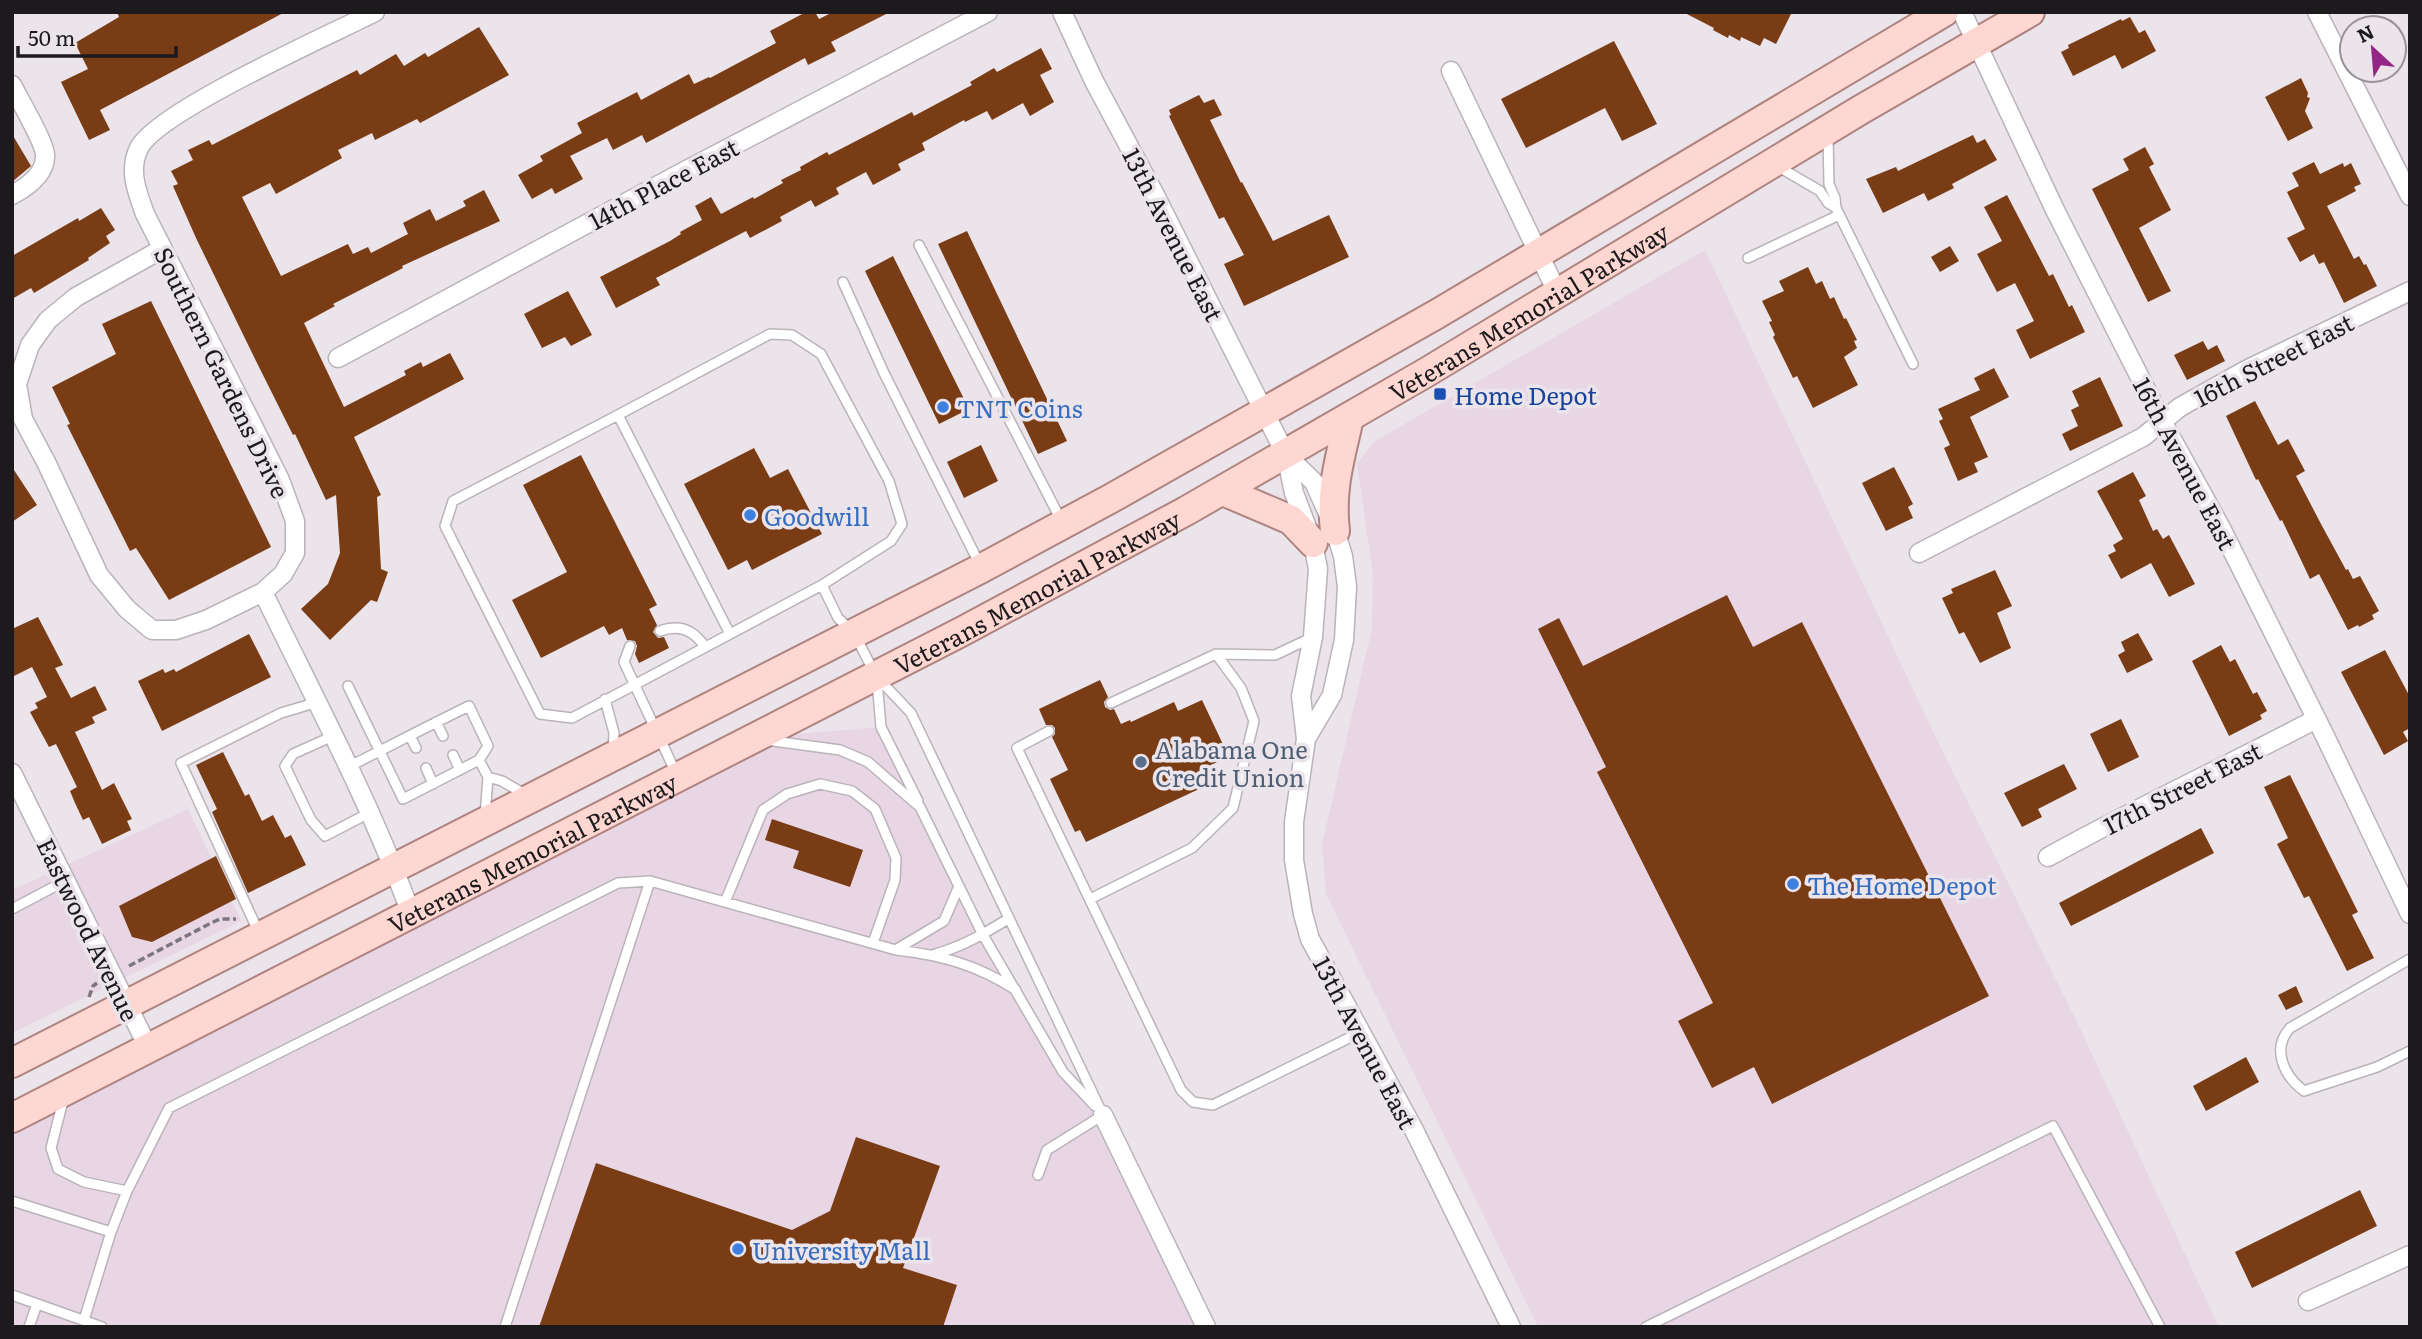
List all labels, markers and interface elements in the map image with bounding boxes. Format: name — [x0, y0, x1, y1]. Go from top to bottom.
scale bar — [18, 14, 175, 58]
north arrow — [2338, 14, 2408, 84]
text: N — [2352, 17, 2378, 49]
text: 50 m — [28, 21, 75, 52]
street label: 14th Place East — [582, 129, 744, 237]
street label: 13th Avenue East — [1115, 141, 1233, 327]
street label: Veterans Memorial Parkway — [1382, 213, 1675, 408]
street label: Southern Gardens Drive — [147, 241, 299, 503]
street label: 16th Street East — [2187, 304, 2359, 414]
street label: 16th Avenue East — [2126, 371, 2246, 556]
place label: Home Depot — [1454, 377, 1597, 412]
marker: Home Depot — [1432, 386, 1448, 402]
place label: TNT Coins — [957, 390, 1083, 425]
marker: TNT Coins — [935, 399, 951, 415]
place label: Goodwill — [764, 498, 869, 533]
street label: Veterans Memorial Parkway — [887, 500, 1186, 682]
marker: Goodwill — [742, 507, 758, 523]
place label: Alabama One Credit Union — [1155, 731, 1308, 794]
street label: 17th Street East — [2097, 732, 2267, 842]
marker: Alabama One Credit Union — [1133, 754, 1149, 770]
street label: Veterans Memorial Parkway — [381, 763, 683, 940]
street label: Eastwood Avenue — [29, 831, 149, 1027]
place label: The Home Depot — [1807, 867, 1997, 902]
marker: The Home Depot — [1785, 876, 1801, 892]
street label: 13th Avenue East — [1306, 950, 1426, 1135]
place label: University Mall — [752, 1232, 930, 1267]
marker: University Mall — [730, 1241, 746, 1257]

